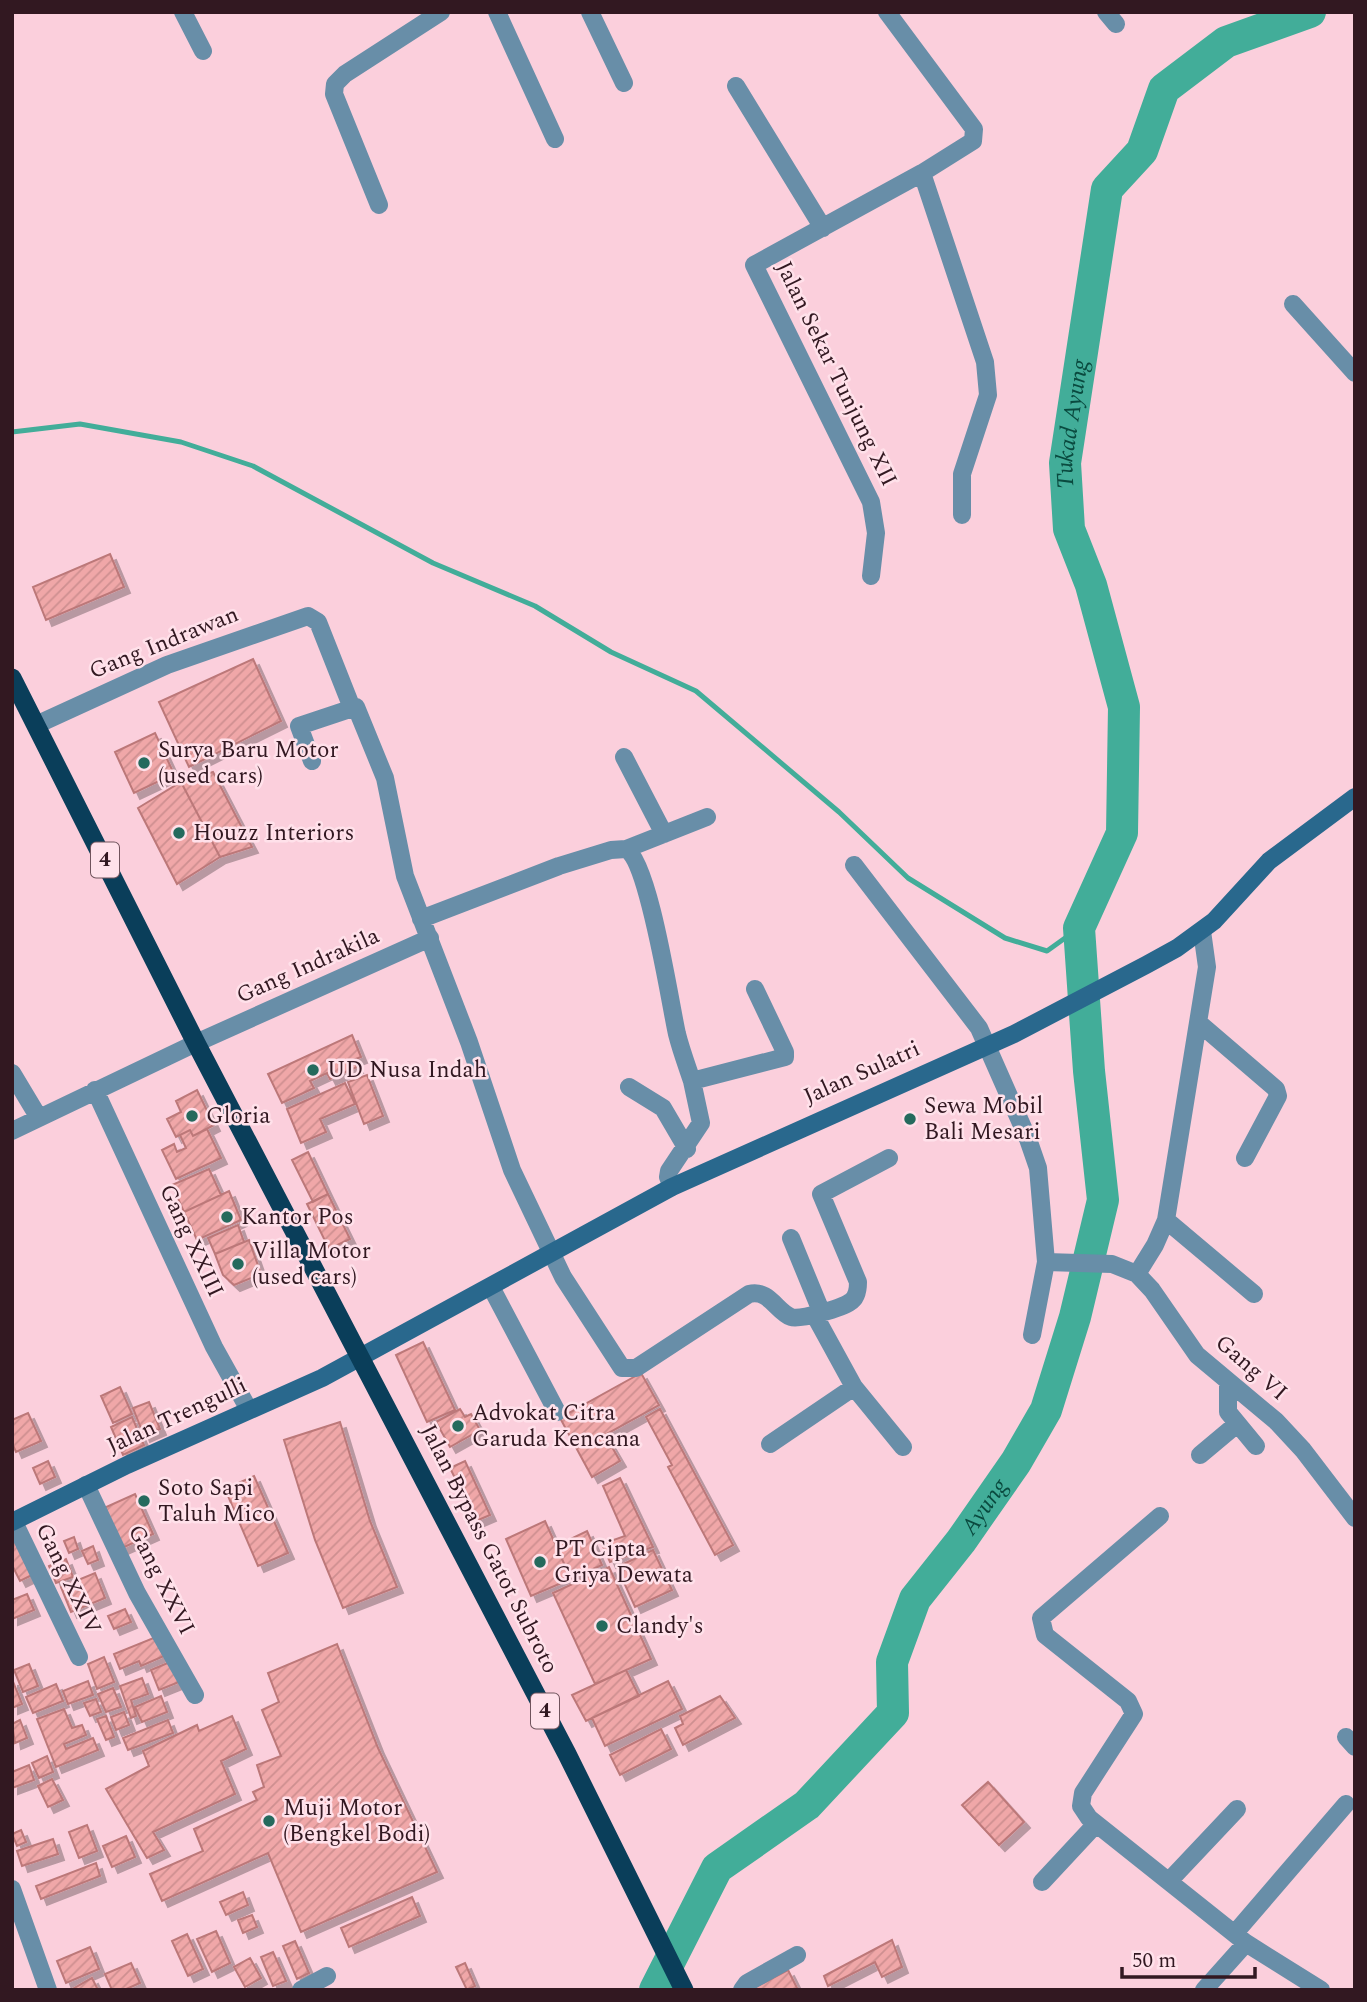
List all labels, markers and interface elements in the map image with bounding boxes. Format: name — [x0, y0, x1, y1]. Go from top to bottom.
street label: Jalan Sekar Tunjung XII — [766, 255, 906, 493]
water label: Tukad Ayung — [1047, 356, 1099, 490]
street label: Gang Indrawan — [84, 597, 244, 689]
place label: Surya Baru Motor (used cars) — [158, 733, 339, 794]
marker: Surya Baru Motor (used cars) — [136, 755, 152, 771]
place label: Houzz Interiors — [193, 816, 354, 851]
marker: Houzz Interiors — [171, 825, 187, 841]
road number: 4 — [91, 842, 119, 878]
street label: Gang Indrakila — [231, 919, 385, 1013]
street label: Jalan Sulatri — [798, 1032, 926, 1114]
place label: UD Nusa Indah — [327, 1053, 487, 1088]
marker: UD Nusa Indah — [305, 1062, 321, 1078]
place label: Sewa Mobil Bali Mesari — [924, 1089, 1043, 1150]
place label: Gloria — [206, 1099, 270, 1134]
marker: Gloria — [184, 1108, 200, 1124]
marker: Sewa Mobil Bali Mesari — [902, 1111, 918, 1127]
street label: Gang XXIII — [150, 1179, 232, 1303]
place label: Kantor Pos — [241, 1200, 354, 1235]
marker: Kantor Pos — [219, 1209, 235, 1225]
place label: Villa Motor (used cars) — [252, 1234, 371, 1295]
marker: Villa Motor (used cars) — [230, 1256, 246, 1272]
street label: Gang VI — [1207, 1326, 1295, 1410]
street label: Jalan Trengulli — [101, 1368, 253, 1464]
place label: Advokat Citra Garuda Kencana — [472, 1396, 640, 1457]
street label: Jalan Bypass Gatot Subroto — [411, 1418, 567, 1680]
marker: Advokat Citra Garuda Kencana — [450, 1418, 466, 1434]
water label: Ayung — [952, 1470, 1018, 1544]
place label: Soto Sapi Taluh Mico — [158, 1471, 275, 1532]
marker: Soto Sapi Taluh Mico — [136, 1493, 152, 1509]
street label: Gang XXIV — [26, 1517, 110, 1641]
street label: Gang XXVI — [118, 1519, 204, 1641]
place label: PT Cipta Griya Dewata — [554, 1532, 693, 1593]
marker: PT Cipta Griya Dewata — [532, 1554, 548, 1570]
place label: Clandy's — [616, 1609, 704, 1644]
marker: Clandy's — [594, 1618, 610, 1634]
road number: 4 — [531, 1694, 559, 1728]
place label: Muji Motor (Bengkel Bodi) — [283, 1791, 430, 1852]
marker: Muji Motor (Bengkel Bodi) — [261, 1813, 277, 1829]
scale bar — [1122, 1936, 1255, 1980]
text: 50 m — [1132, 1945, 1176, 1977]

